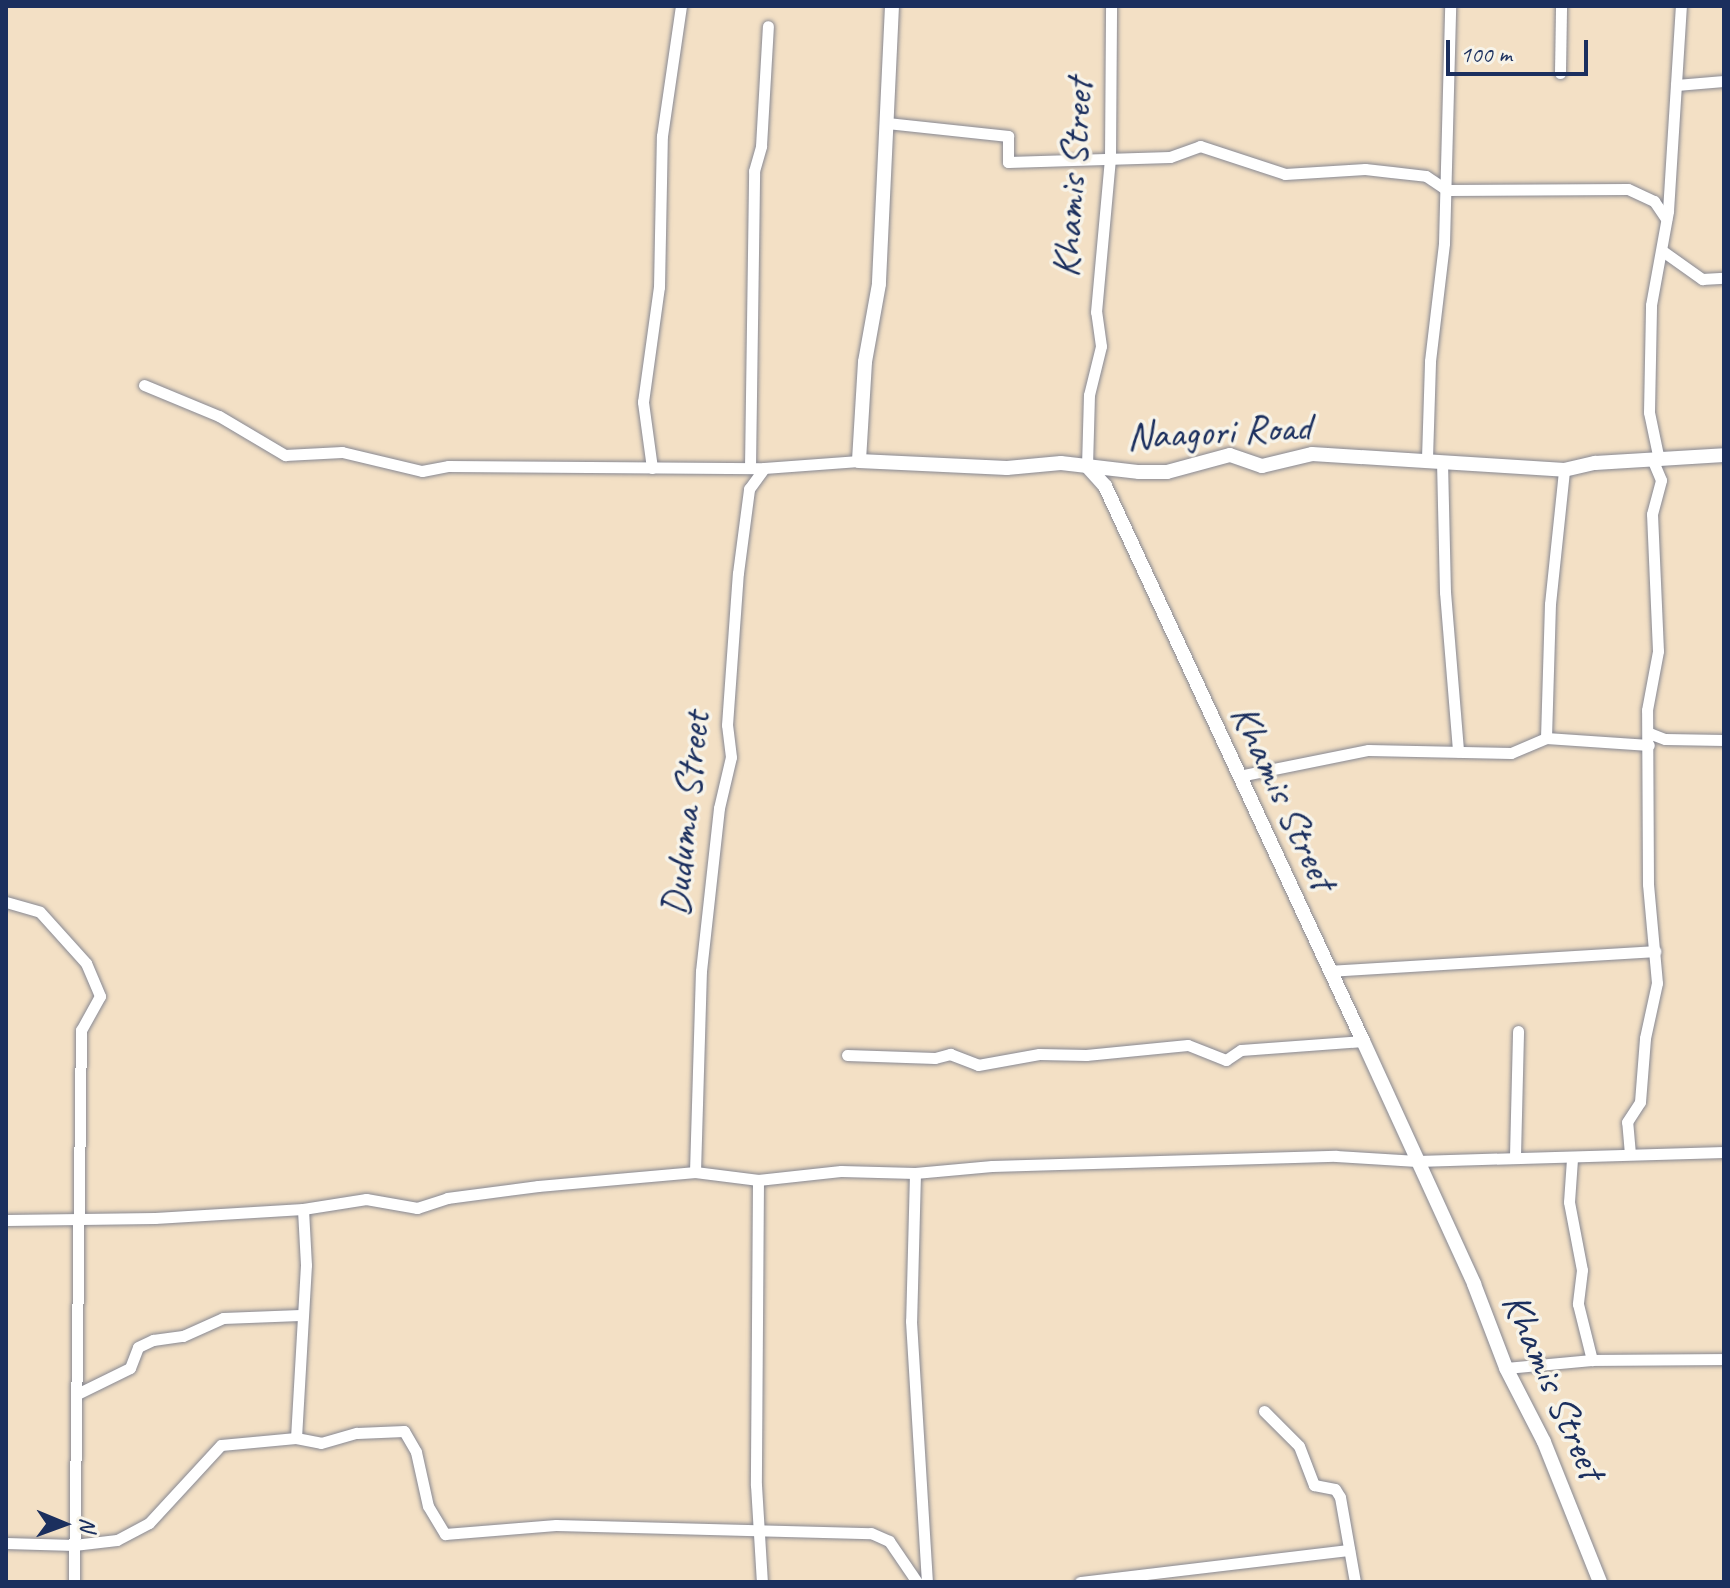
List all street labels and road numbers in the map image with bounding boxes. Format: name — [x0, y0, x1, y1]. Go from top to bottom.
street label: Khamis Street — [1041, 77, 1103, 279]
street label: Naagori Road — [1126, 402, 1312, 460]
street label: Khamis Street — [1220, 697, 1348, 897]
street label: Duduma Street — [650, 709, 720, 919]
street label: Khamis Street — [1492, 1285, 1616, 1487]

